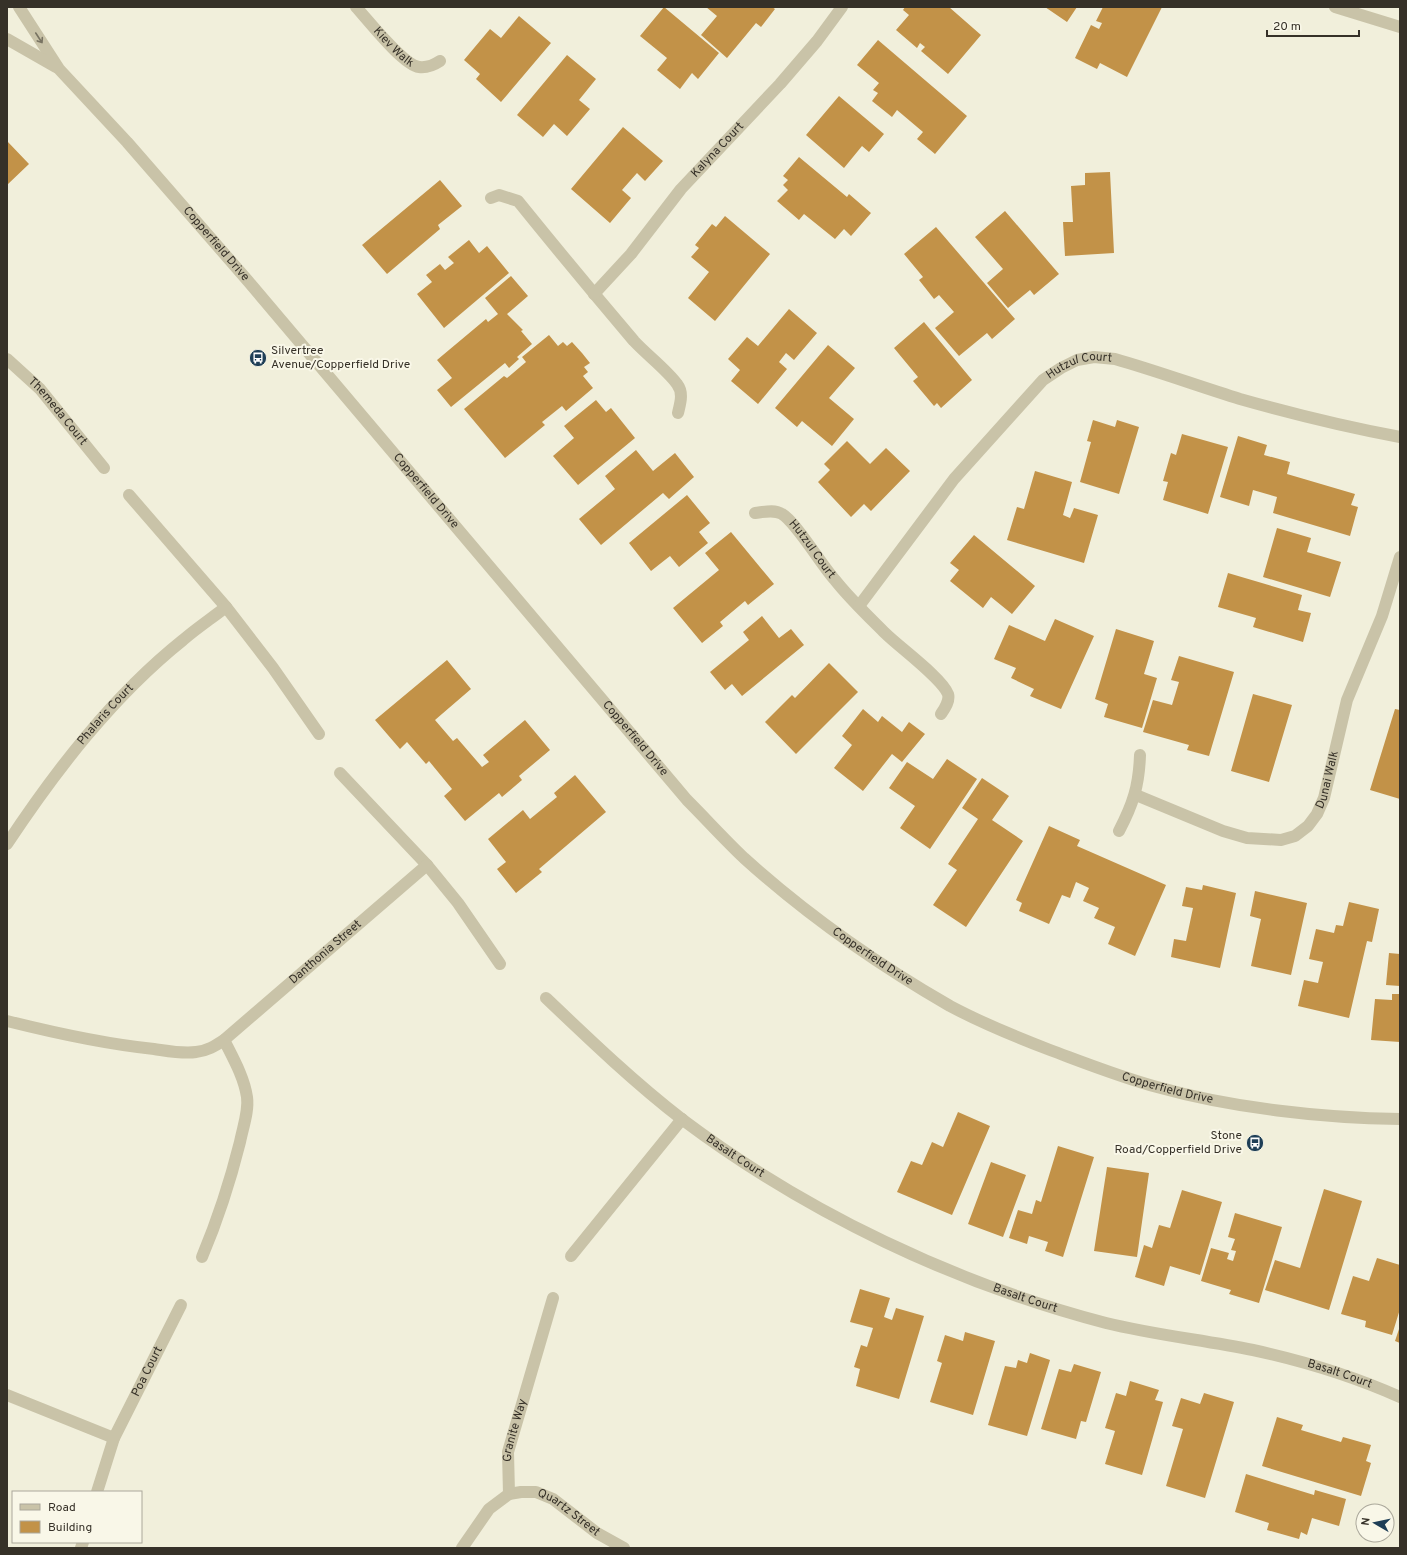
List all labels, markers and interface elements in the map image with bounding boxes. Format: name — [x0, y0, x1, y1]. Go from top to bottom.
scale bar — [1267, 12, 1359, 38]
text: 20 m — [1273, 19, 1301, 35]
street label: Kiev Walk — [369, 24, 417, 71]
one-way arrow — [35, 32, 43, 43]
street label: Kalyna Court — [688, 119, 748, 181]
street label: Copperfield Drive — [179, 203, 253, 285]
place label: Silvertree Avenue/Copperfield Drive — [271, 343, 410, 373]
bus stop icon: Silvertree Avenue/Copperfield Drive — [248, 348, 268, 368]
street label: Hutzul Court — [1043, 349, 1113, 384]
street label: Themeda Court — [24, 374, 91, 449]
street label: Copperfield Drive — [389, 450, 462, 532]
street label: Hutzul Court — [785, 516, 839, 582]
street label: Phalaris Court — [74, 680, 138, 749]
street label: Copperfield Drive — [598, 697, 671, 780]
street label: Dunai Walk — [1312, 749, 1343, 812]
street label: Danthonia Street — [286, 917, 365, 988]
street label: Copperfield Drive — [829, 924, 916, 990]
street label: Copperfield Drive — [1119, 1069, 1215, 1108]
place label: Stone Road/Copperfield Drive — [1114, 1128, 1242, 1158]
street label: Basalt Court — [702, 1131, 767, 1182]
bus stop icon: Stone Road/Copperfield Drive — [1245, 1133, 1265, 1153]
street label: Basalt Court — [990, 1280, 1059, 1317]
street label: Poa Court — [128, 1344, 167, 1399]
street label: Basalt Court — [1305, 1356, 1374, 1393]
street label: Granite Way — [500, 1397, 531, 1462]
street label: Quartz Street — [535, 1485, 603, 1540]
legend — [12, 1491, 142, 1543]
text: Road — [48, 1500, 76, 1516]
north arrow — [1355, 1503, 1395, 1543]
text: N — [1359, 1517, 1374, 1527]
text: Building — [48, 1520, 92, 1536]

